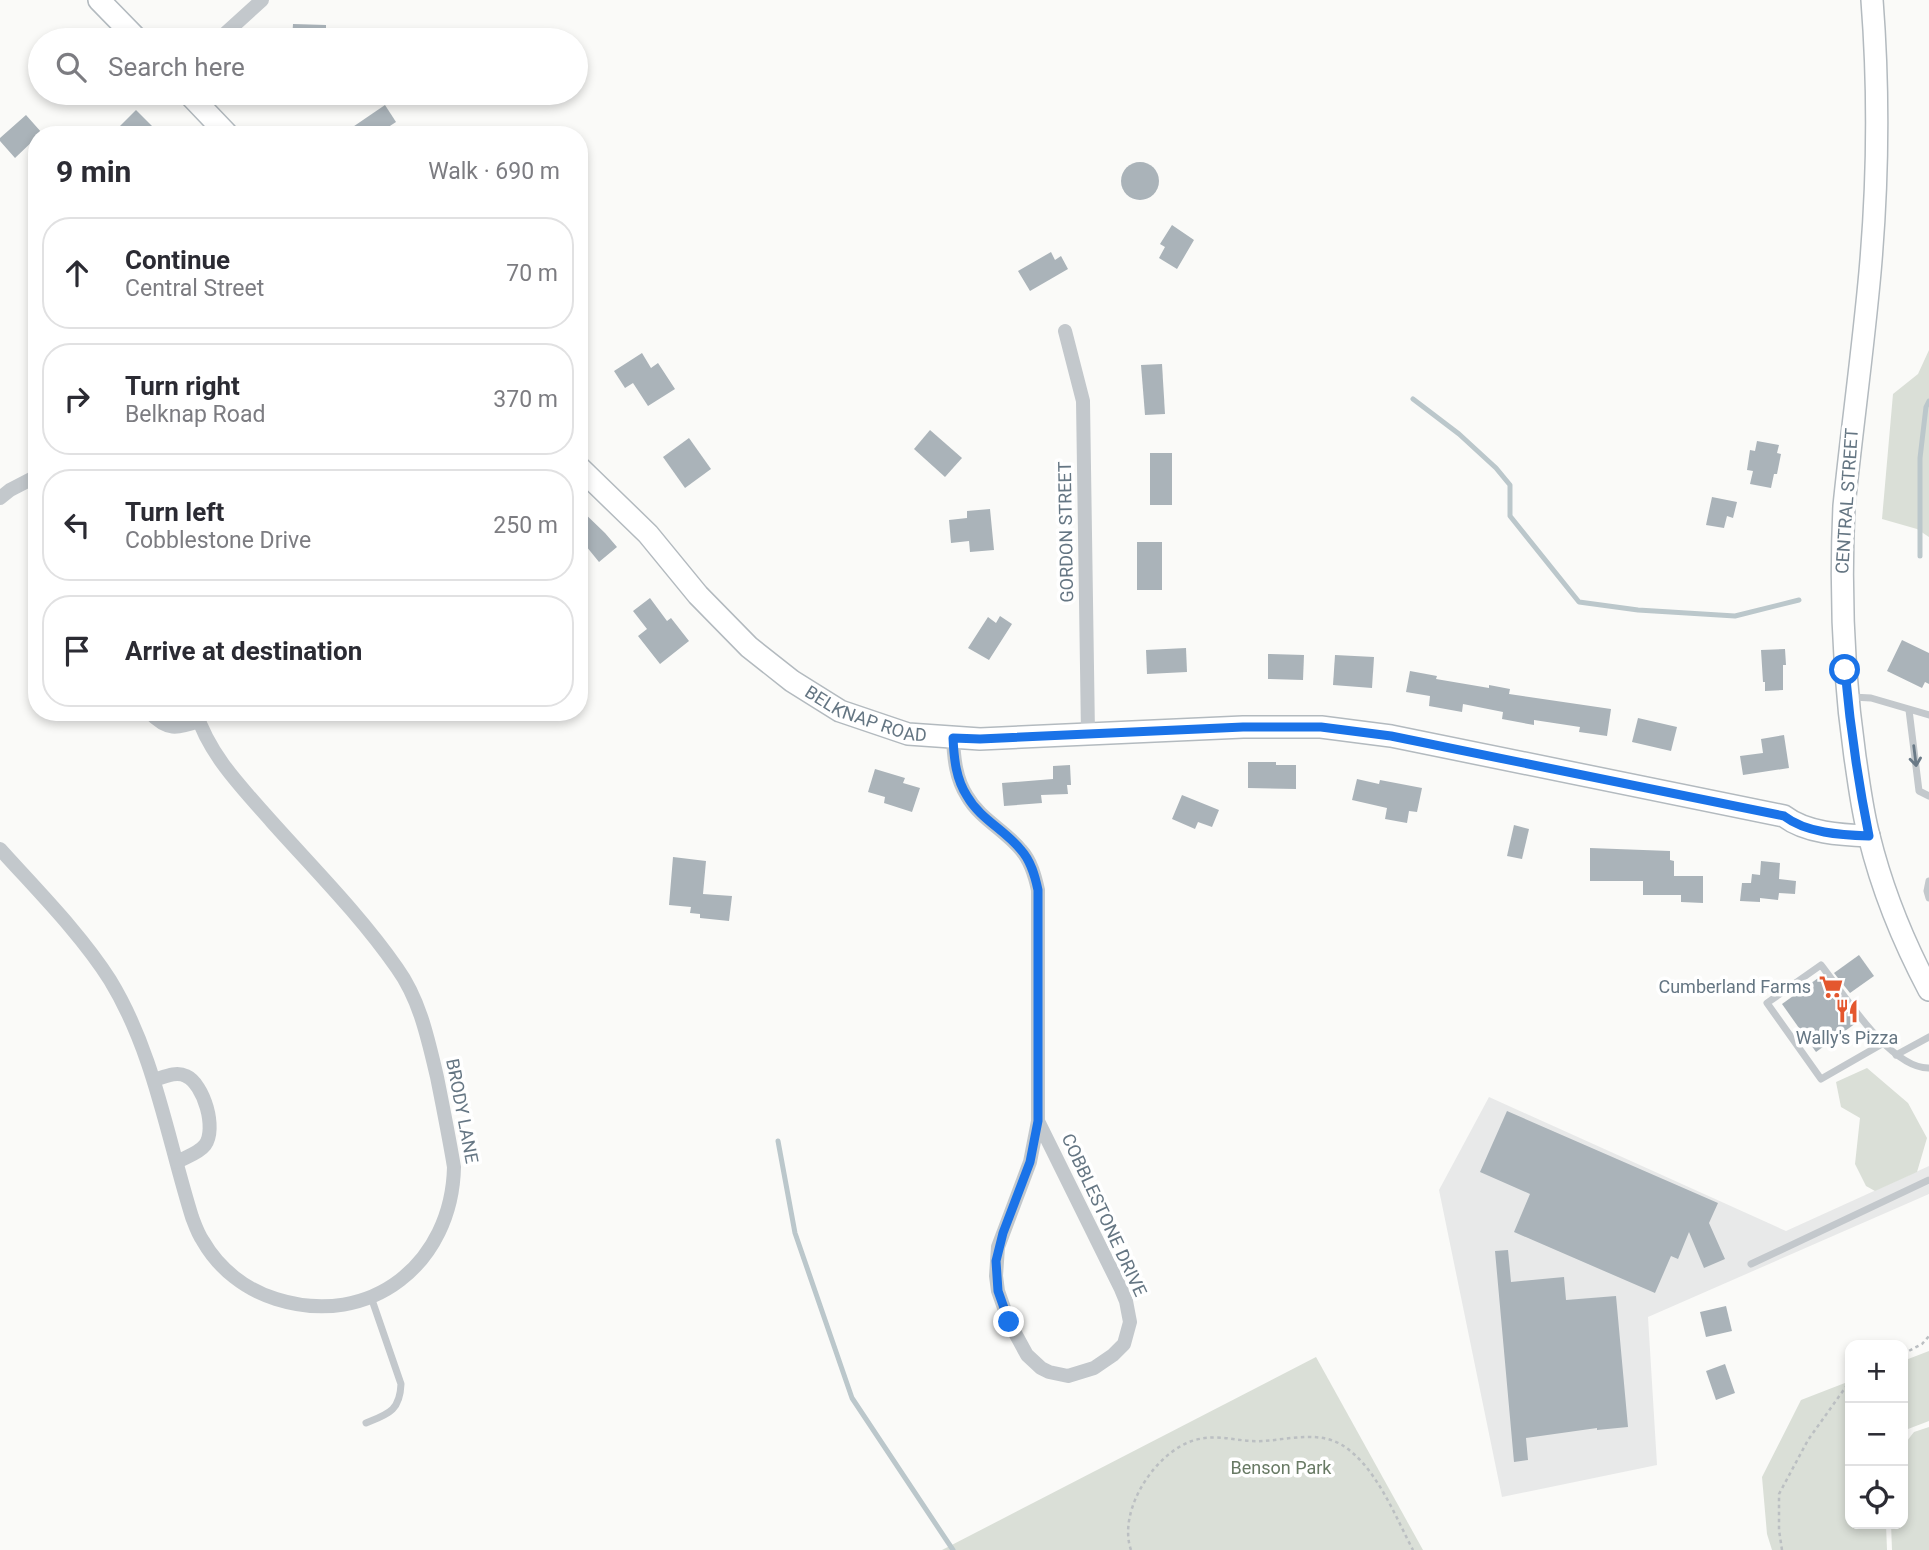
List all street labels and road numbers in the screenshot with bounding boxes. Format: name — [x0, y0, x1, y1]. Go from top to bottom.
street label: CENTRAL STREET — [1831, 427, 1862, 575]
street label: GORDON STREET — [1054, 461, 1077, 603]
street label: BELKNAP ROAD — [801, 681, 928, 745]
street label: BRODY LANE — [442, 1057, 483, 1165]
street label: COBBLESTONE DRIVE — [1058, 1130, 1151, 1299]

